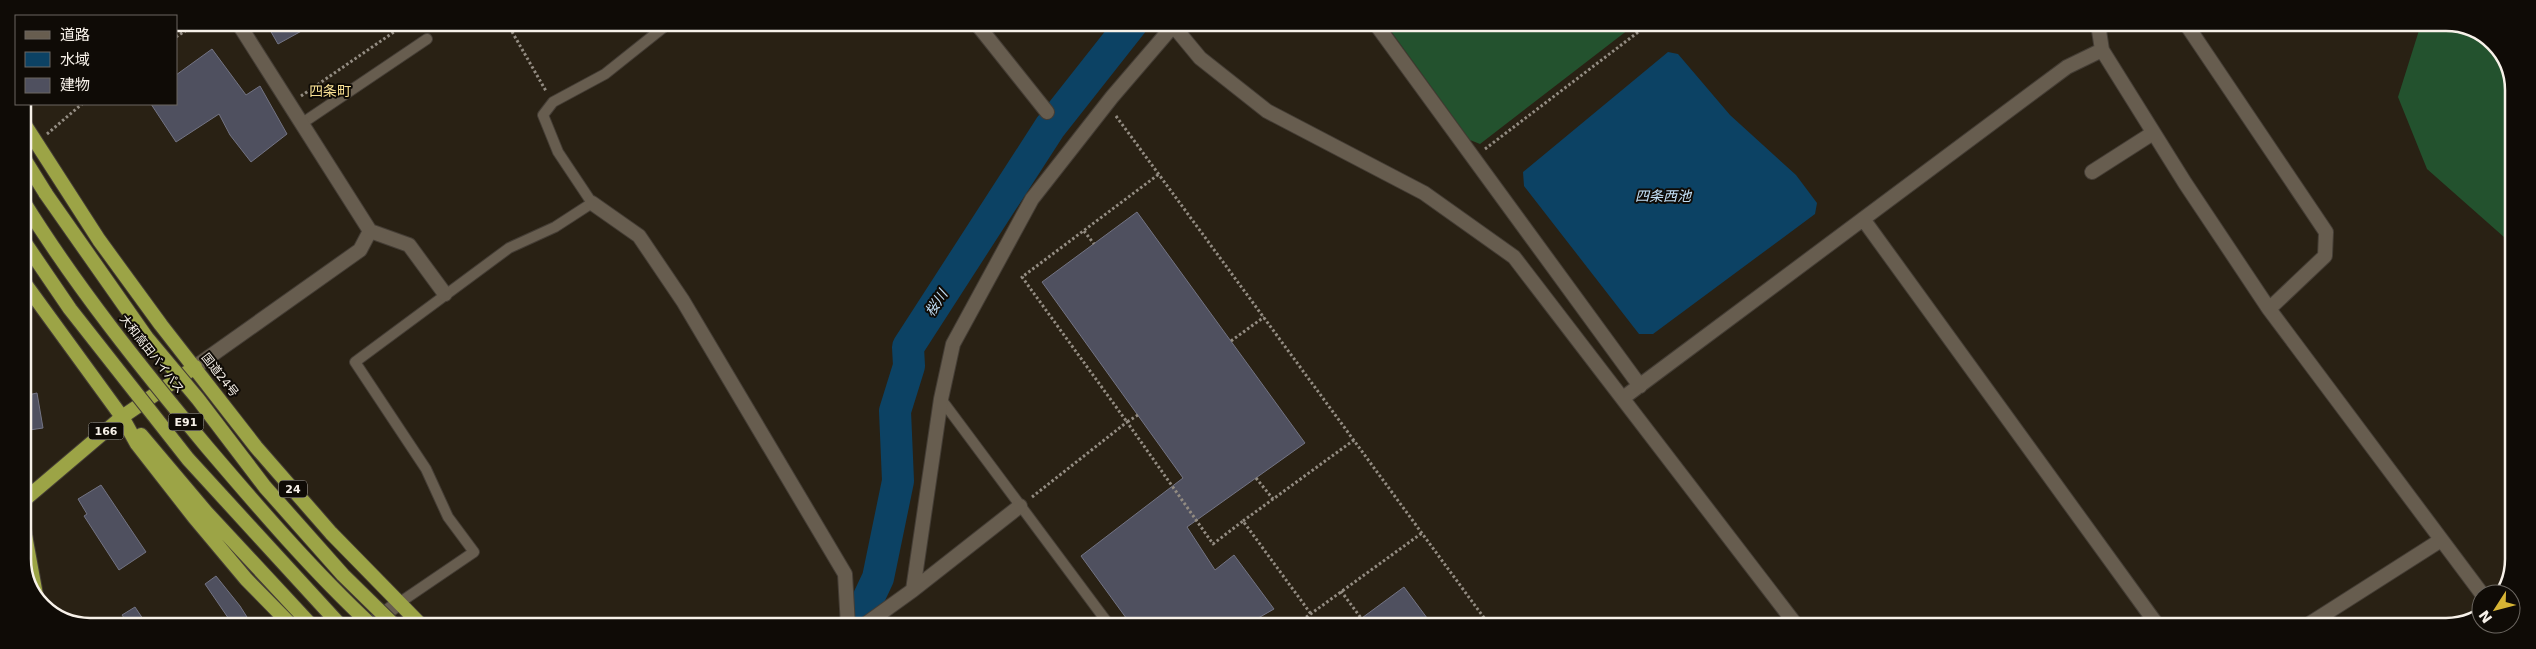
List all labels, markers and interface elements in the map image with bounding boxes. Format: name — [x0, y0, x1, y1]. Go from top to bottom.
legend — [15, 15, 178, 105]
text: 道路 — [60, 26, 90, 44]
text: 水域 — [60, 51, 90, 69]
text: 建物 — [60, 76, 90, 94]
district label: 四条町 — [309, 83, 351, 99]
water label: 四条西池 — [1635, 188, 1693, 204]
water label: 桜川 — [922, 285, 951, 319]
street label: 大和高田バイパス — [117, 312, 187, 396]
street label: 国道24号 — [199, 350, 241, 400]
road number: E91 — [168, 414, 204, 431]
road number: 166 — [88, 422, 124, 440]
road number: 24 — [279, 480, 307, 498]
north arrow — [2471, 584, 2521, 634]
text: N — [2476, 607, 2495, 626]

